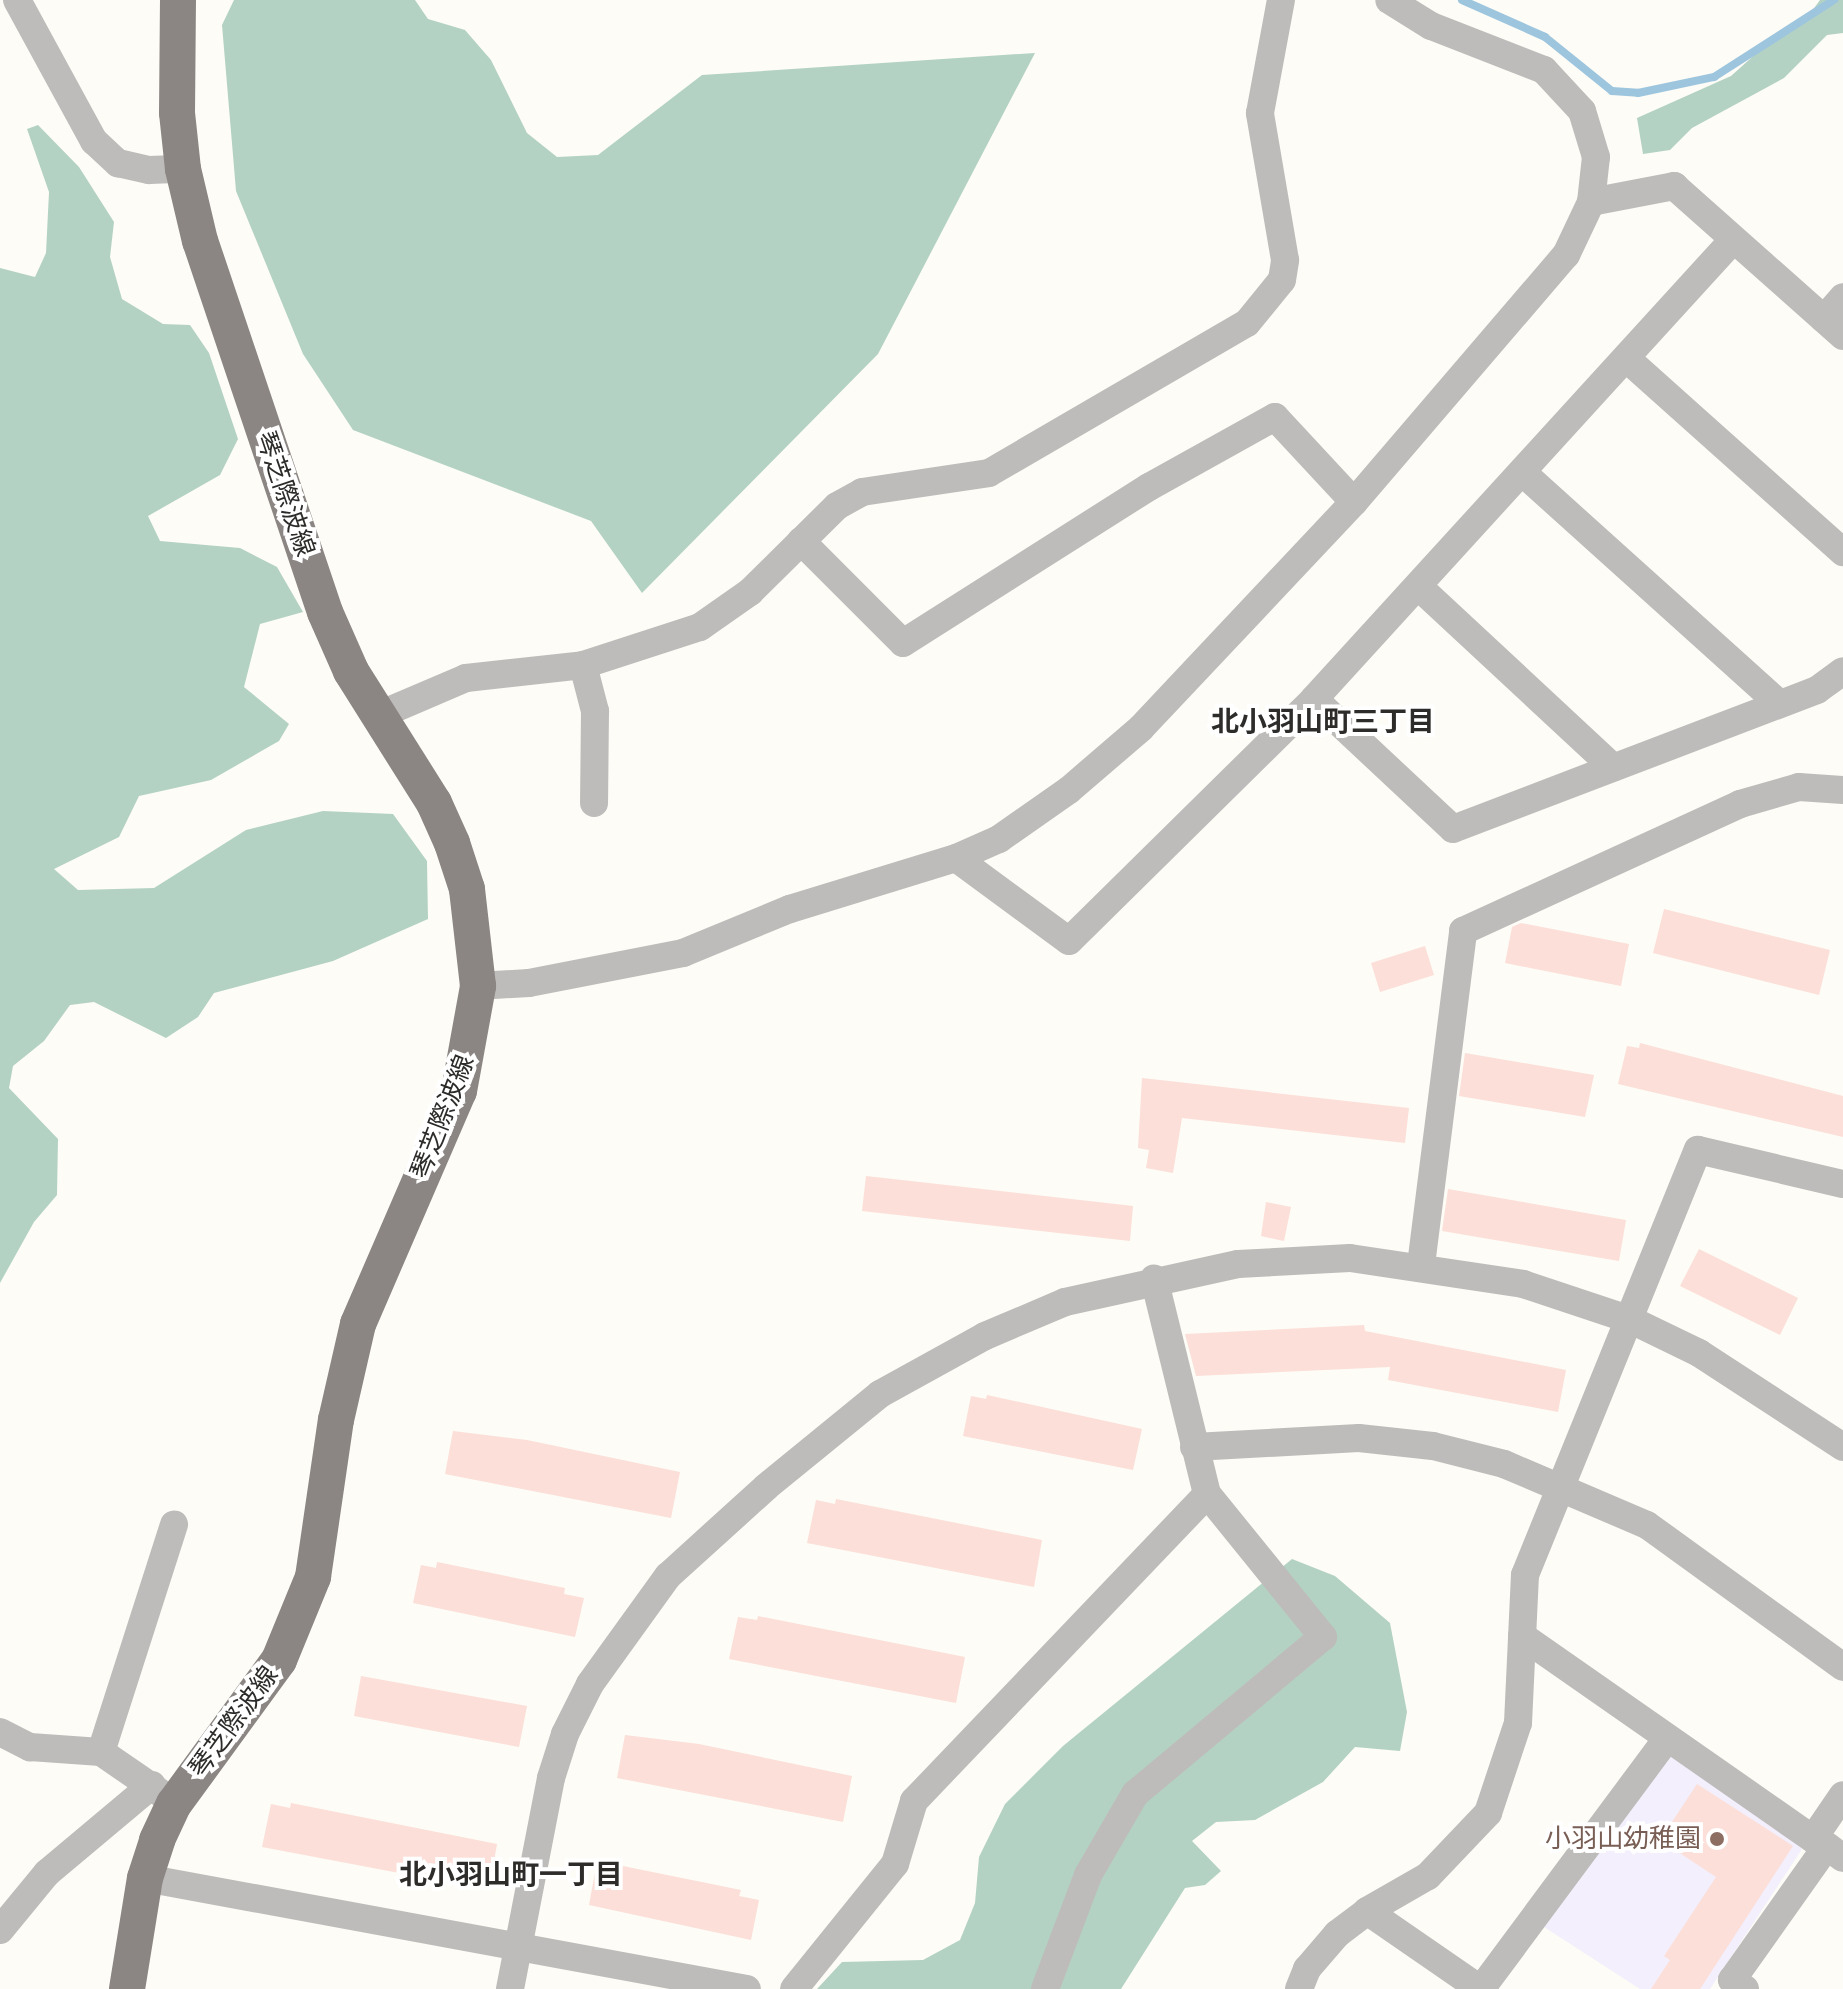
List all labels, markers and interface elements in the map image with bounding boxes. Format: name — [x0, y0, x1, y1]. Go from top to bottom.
street label: 琴芝際波線 — [249, 427, 321, 561]
district label: 北小羽山町三丁目 — [1211, 705, 1435, 739]
street label: 琴芝際波線 — [405, 1051, 481, 1183]
street label: 琴芝際波線 — [183, 1660, 285, 1784]
place label: 小羽山幼稚園 — [1545, 1823, 1701, 1855]
marker: 小羽山幼稚園 — [1708, 1830, 1726, 1848]
district label: 北小羽山町一丁目 — [399, 1858, 623, 1892]

